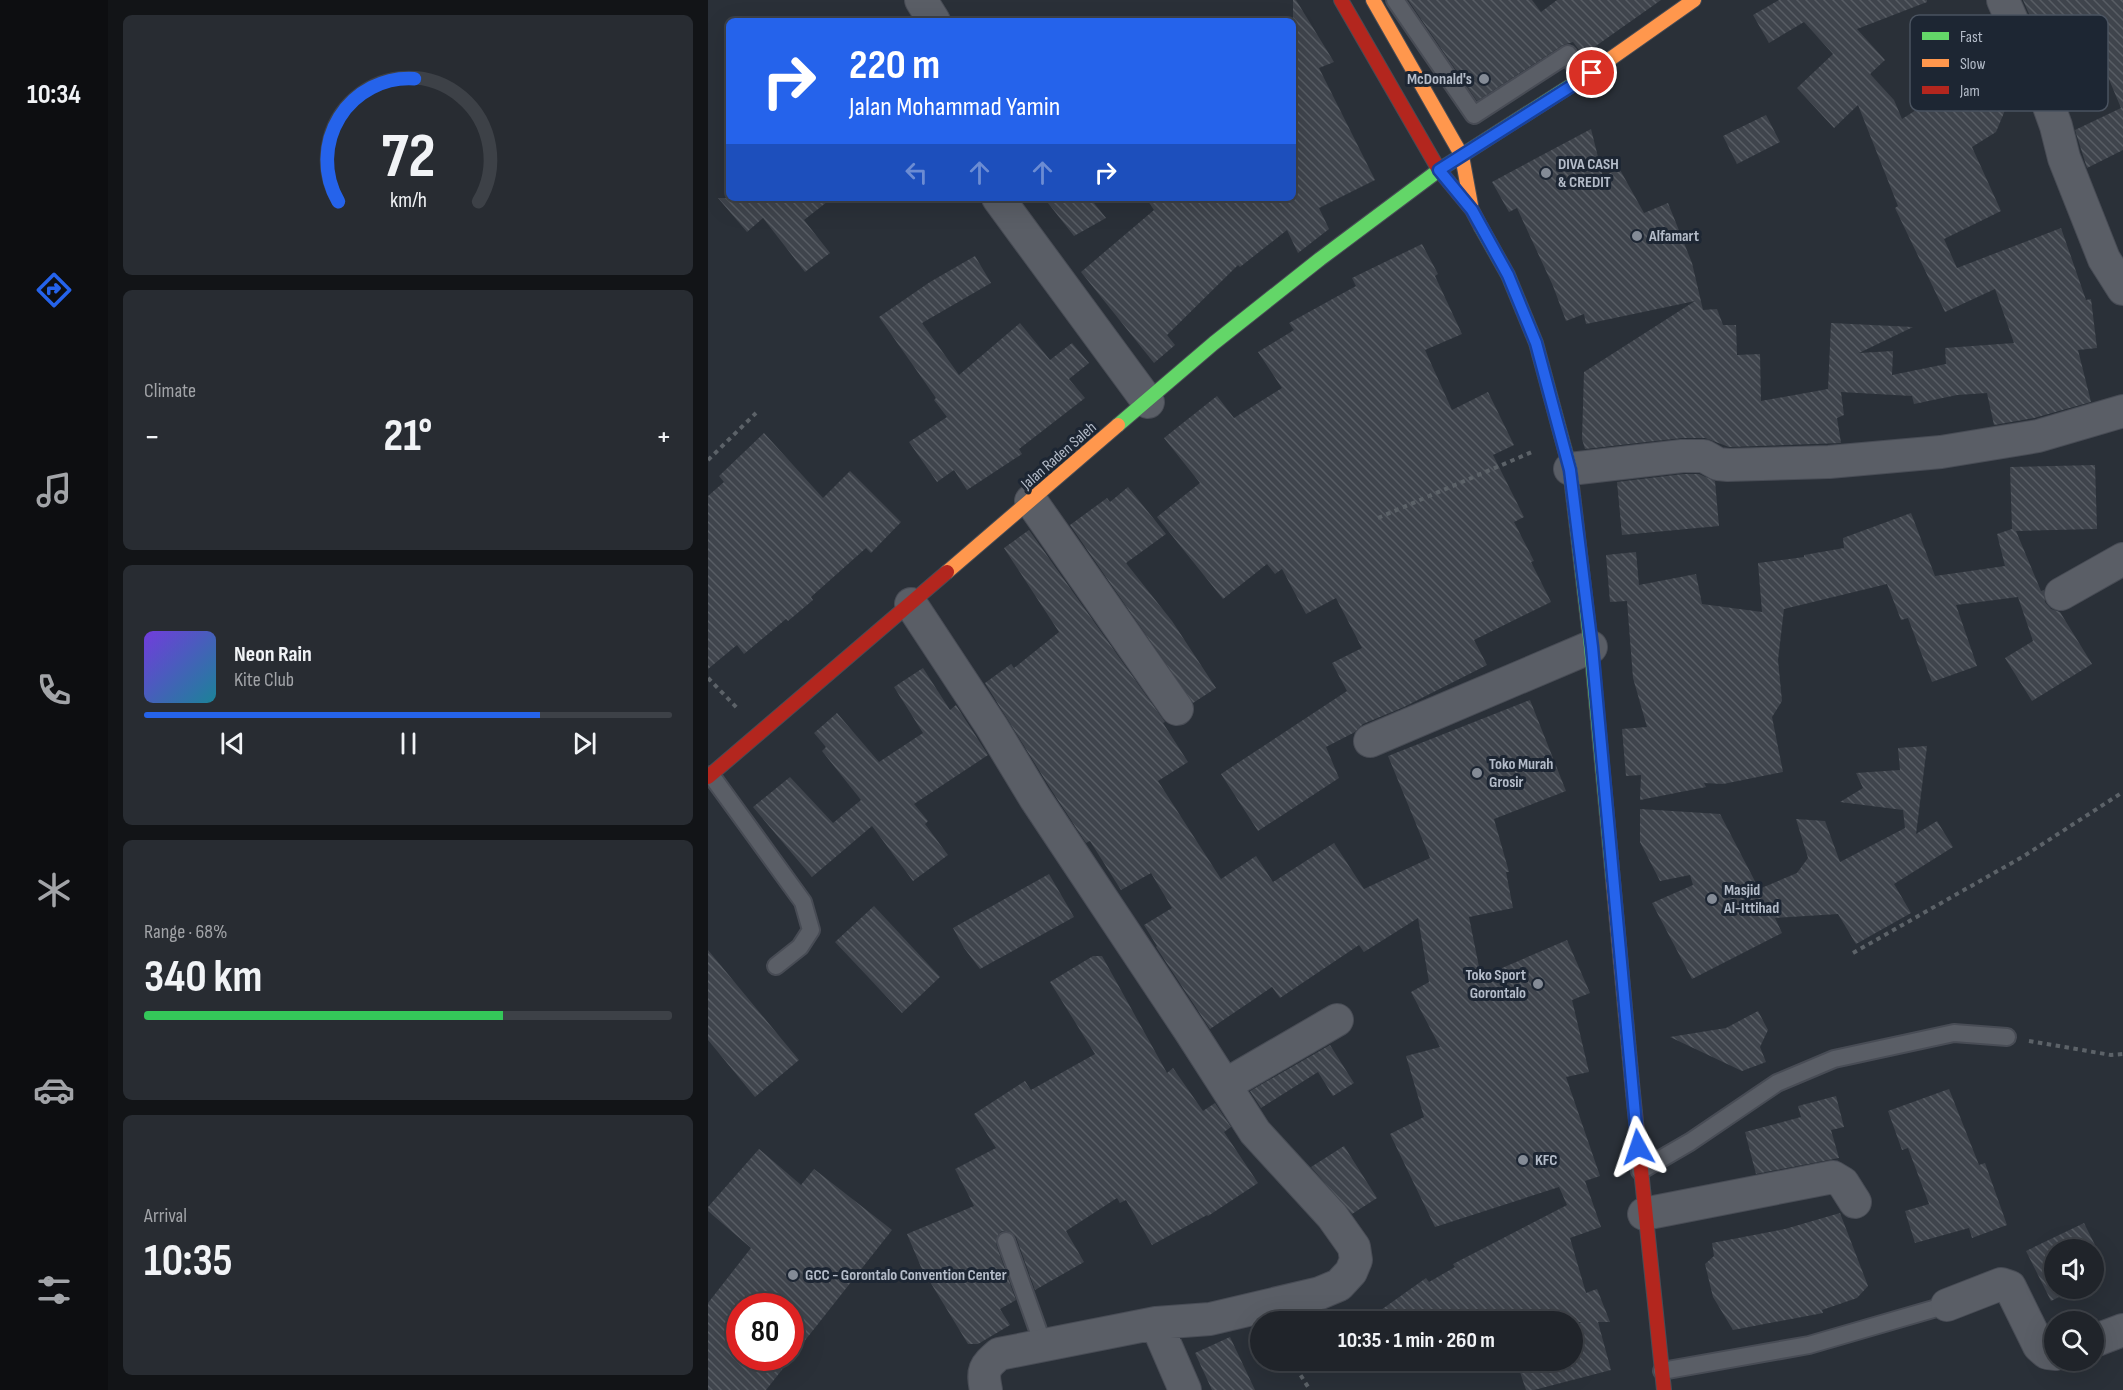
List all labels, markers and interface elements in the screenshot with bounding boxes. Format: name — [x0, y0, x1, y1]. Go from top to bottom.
legend — [1910, 15, 2108, 111]
text: Fast — [1960, 28, 1983, 47]
text: 220 m — [849, 40, 940, 91]
icon: right — [750, 42, 828, 120]
pin — [1566, 47, 1617, 98]
text: Slow — [1960, 55, 1985, 74]
icon: arrive — [1575, 56, 1608, 89]
place label: McDonald's — [1407, 70, 1472, 89]
marker: McDonald's — [1477, 72, 1491, 86]
text: 10:34 — [27, 79, 81, 111]
text: Jam — [1959, 82, 1980, 101]
text: Jalan Mohammad Yamin — [849, 91, 1060, 123]
text: 72 — [381, 120, 435, 195]
place label: DIVA CASH & CREDIT — [1558, 155, 1619, 192]
icon: left — [900, 156, 933, 189]
icon: ahead — [963, 156, 996, 189]
icon: ahead — [1026, 156, 1059, 189]
icon: right — [1089, 156, 1122, 189]
marker: DIVA CASH & CREDIT — [1539, 166, 1553, 180]
text: km/h — [389, 188, 427, 213]
place label: Alfamart — [1648, 227, 1699, 246]
marker: Alfamart — [1630, 229, 1644, 243]
icon: directions — [33, 269, 75, 311]
text: Climate — [144, 379, 196, 403]
text: 21° — [384, 409, 432, 464]
text: − — [144, 417, 160, 457]
text: + — [656, 417, 672, 457]
street label: Jalan Raden Saleh — [1017, 418, 1100, 494]
icon: music — [33, 469, 75, 511]
text: Neon Rain — [234, 641, 312, 668]
text: Kite Club — [234, 668, 294, 692]
icon: phone — [33, 669, 75, 711]
icon: previous — [216, 727, 249, 760]
icon: pause — [392, 727, 425, 760]
icon: next — [568, 727, 601, 760]
place label: Toko Murah Grosir — [1489, 755, 1553, 792]
marker: Toko Murah Grosir — [1470, 766, 1484, 780]
icon: climate — [33, 869, 75, 911]
place label: Masjid Al-Ittihad — [1723, 881, 1779, 918]
marker: Masjid Al-Ittihad — [1705, 892, 1719, 906]
text: Range · 68% — [144, 920, 228, 944]
text: 340 km — [144, 950, 262, 1005]
place label: Toko Sport Gorontalo — [1465, 966, 1526, 1003]
marker: Toko Sport Gorontalo — [1531, 977, 1545, 991]
icon: car — [33, 1069, 75, 1111]
position arrow — [1606, 1115, 1670, 1179]
place label: KFC — [1535, 1151, 1558, 1170]
marker: KFC — [1516, 1153, 1530, 1167]
text: Arrival — [144, 1204, 187, 1228]
text: 10:35 — [144, 1234, 232, 1289]
map controls — [2044, 1239, 2104, 1371]
button: sound — [2044, 1239, 2104, 1299]
place label: GCC - Gorontalo Convention Center — [805, 1266, 1007, 1285]
marker: GCC - Gorontalo Convention Center — [786, 1268, 800, 1282]
icon: filters — [33, 1269, 75, 1311]
speed limit sign: 80 — [726, 1293, 804, 1371]
button: search — [2044, 1311, 2104, 1371]
text: 10:35 · 1 min · 260 m — [1338, 1327, 1495, 1354]

